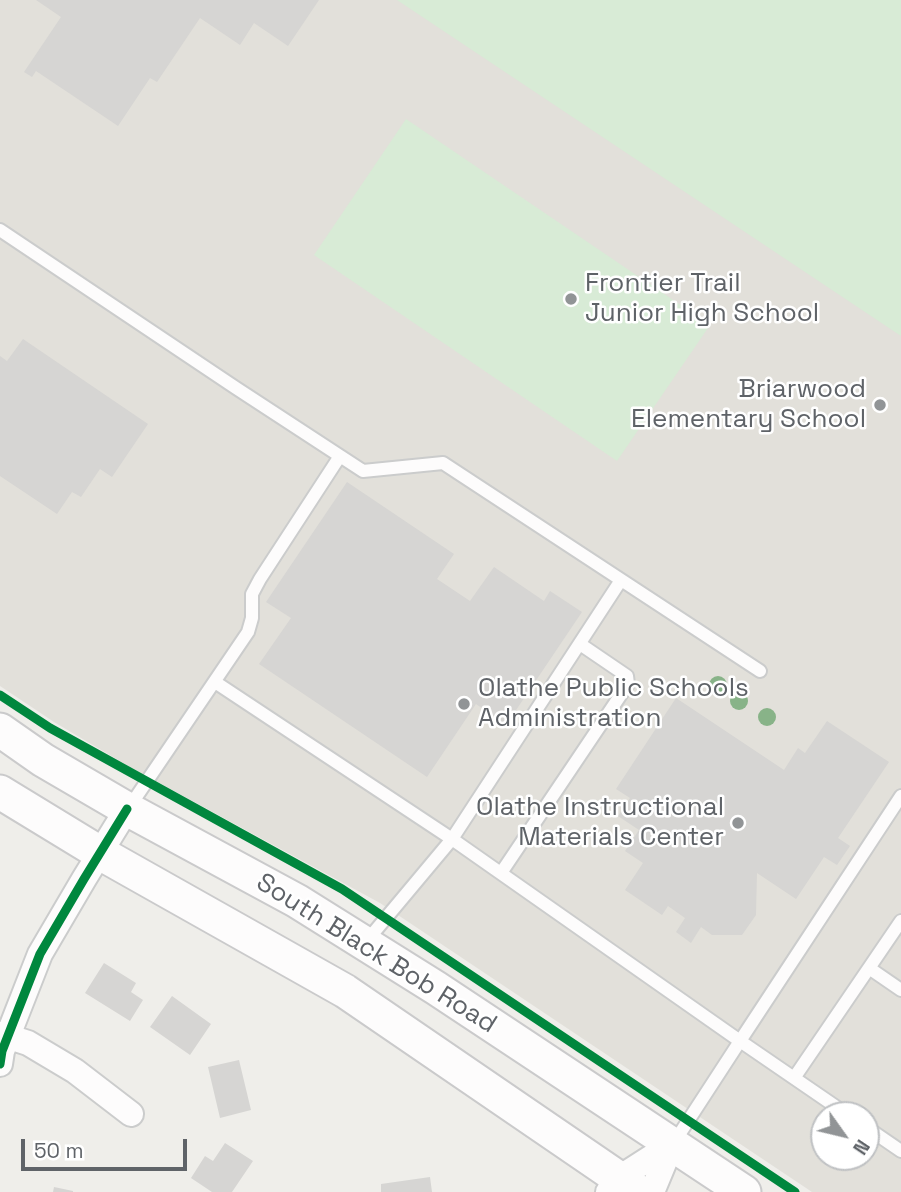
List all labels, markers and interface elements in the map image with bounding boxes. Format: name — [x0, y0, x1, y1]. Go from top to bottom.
place label: Frontier Trail Junior High School — [585, 268, 819, 330]
marker: Frontier Trail Junior High School — [563, 291, 579, 307]
place label: Briarwood Elementary School — [631, 374, 866, 436]
marker: Briarwood Elementary School — [872, 397, 888, 413]
place label: Olathe Public Schools Administration — [478, 673, 749, 734]
marker: Olathe Public Schools Administration — [456, 696, 472, 712]
place label: Olathe Instructional Materials Center — [476, 792, 724, 854]
marker: Olathe Instructional Materials Center — [730, 815, 746, 831]
street label: South Black Bob Road — [250, 867, 502, 1041]
north arrow — [810, 1101, 880, 1171]
scale bar — [24, 1126, 191, 1170]
text: N — [847, 1135, 875, 1159]
text: 50 m — [34, 1137, 84, 1164]

